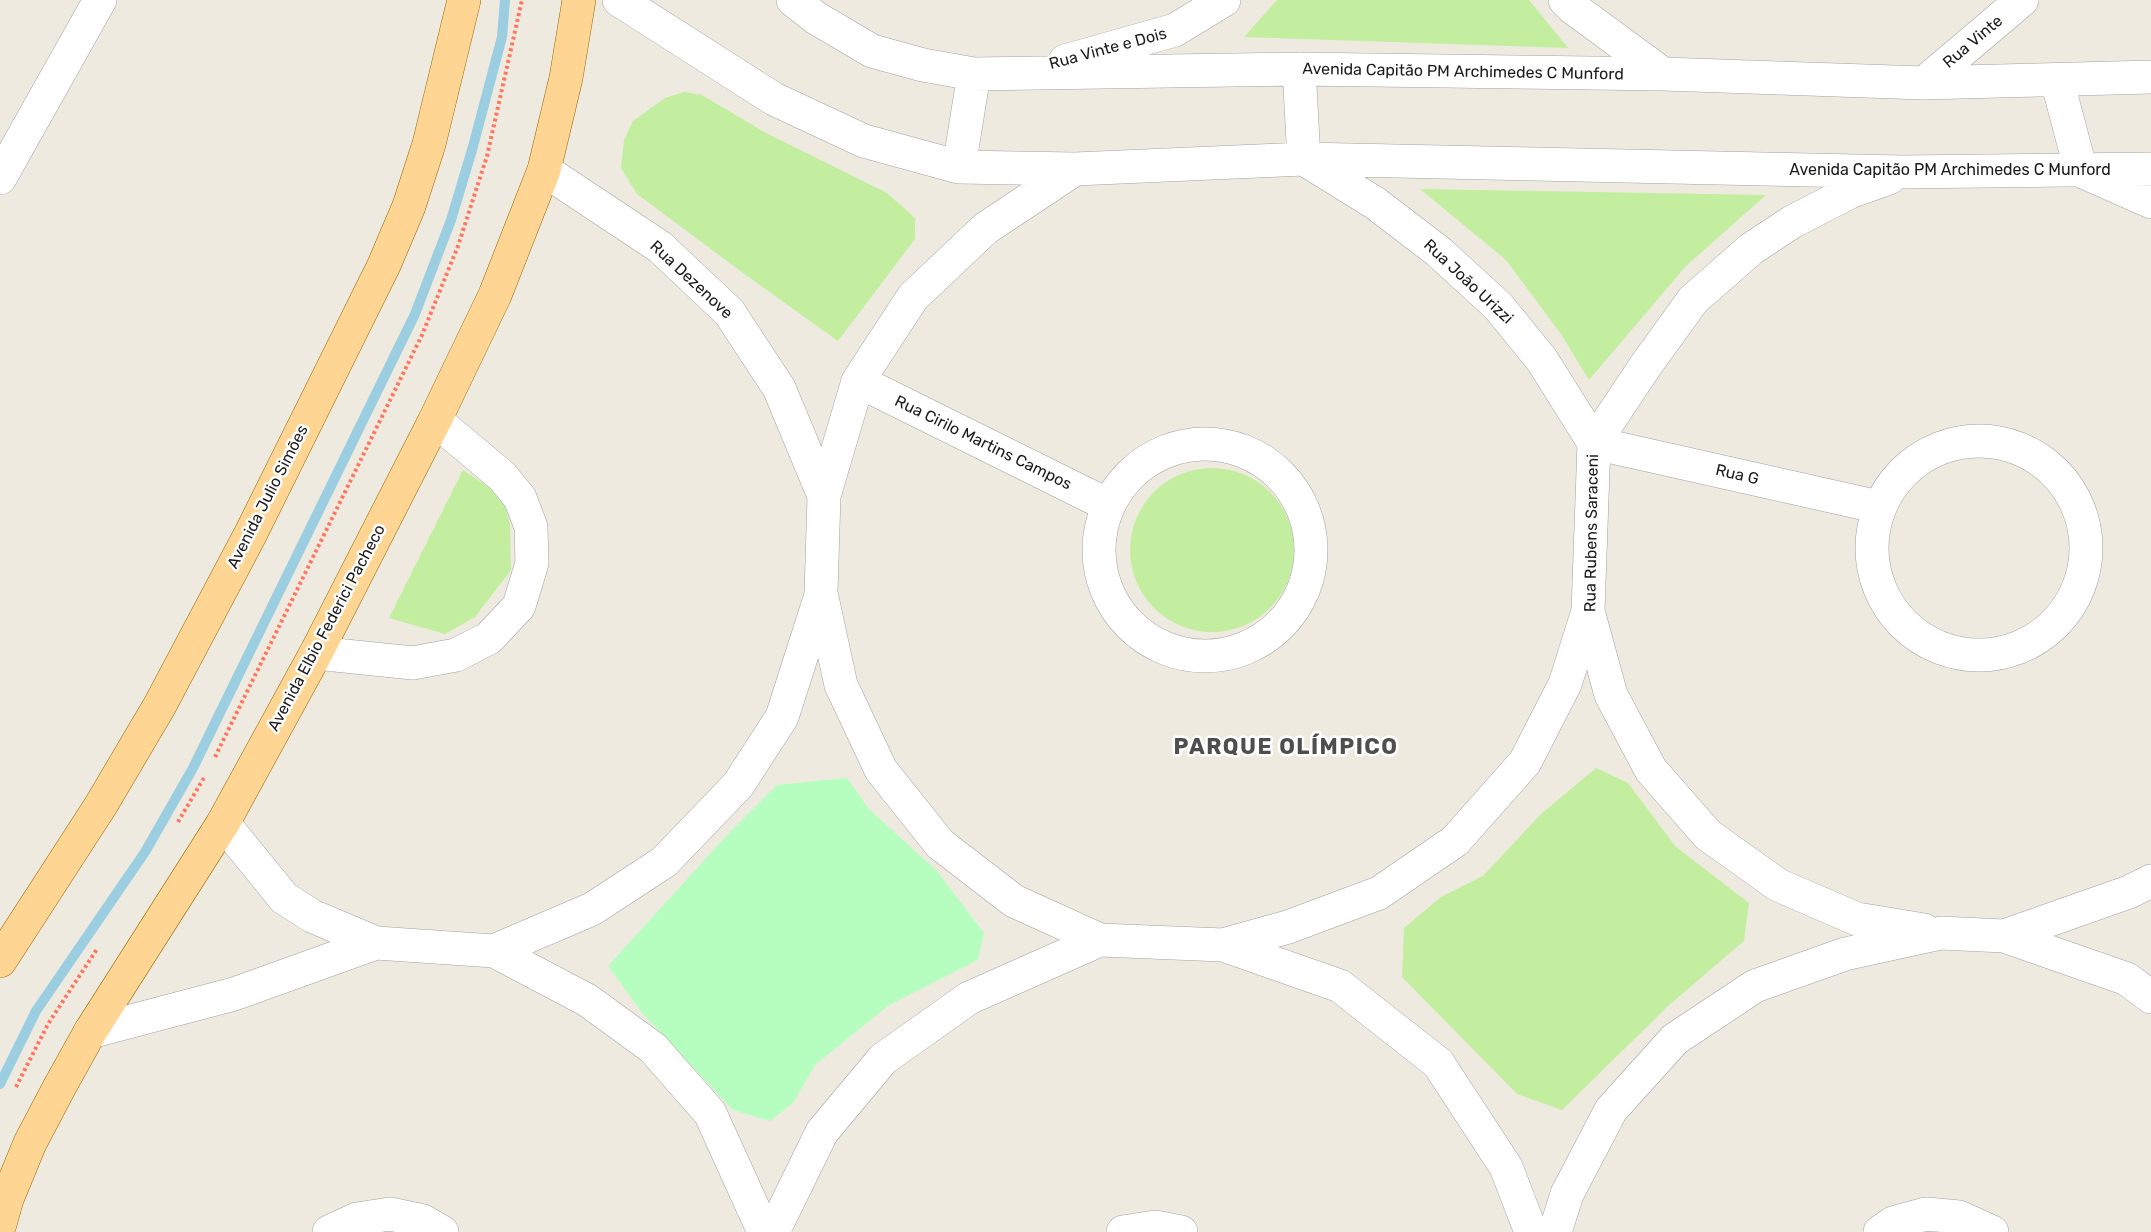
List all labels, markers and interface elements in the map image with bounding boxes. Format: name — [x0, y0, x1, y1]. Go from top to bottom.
street label: Rua Vinte — [1939, 12, 2007, 72]
street label: Rua Vinte e Dois — [1047, 24, 1169, 74]
street label: Avenida Capitão PM Archimedes C Munford — [1302, 60, 1624, 84]
street label: Avenida Capitão PM Archimedes C Munford — [1789, 160, 2111, 180]
street label: Rua João Urizzi — [1419, 236, 1517, 328]
street label: Rua Dezenove — [646, 237, 736, 323]
street label: Rua Cirilo Martins Campos — [891, 392, 1075, 494]
street label: Avenida Julio Simões — [223, 422, 313, 572]
street label: Rua Rubens Saraceni — [1581, 454, 1603, 612]
street label: Rua G — [1714, 461, 1760, 489]
street label: Avenida Elbio Federici Pacheco — [264, 521, 390, 735]
district label: PARQUE OLÍMPICO — [1174, 735, 1398, 761]

